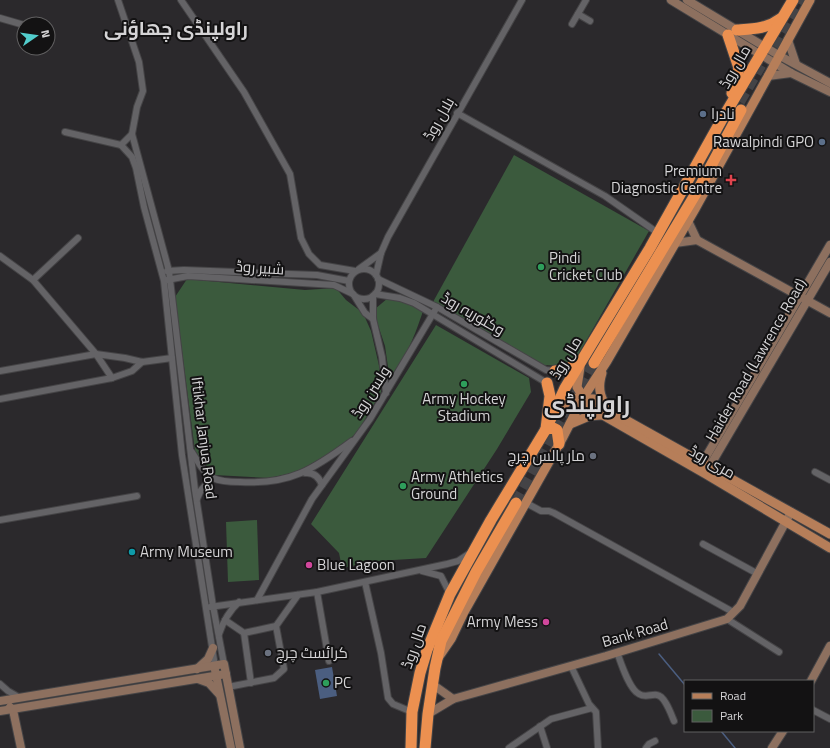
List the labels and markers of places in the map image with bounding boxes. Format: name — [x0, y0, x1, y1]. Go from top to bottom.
place label: نادرا — [711, 102, 735, 125]
marker: نادرا — [698, 109, 708, 119]
place label: Rawalpindi GPO — [713, 130, 814, 153]
marker: Rawalpindi GPO — [817, 137, 827, 147]
place label: Premium Diagnostic Centre — [611, 159, 722, 199]
marker: Premium Diagnostic Centre — [725, 174, 737, 186]
place label: Pindi Cricket Club — [549, 246, 623, 286]
marker: Pindi Cricket Club — [536, 262, 546, 272]
marker: Army Hockey Stadium — [459, 379, 469, 389]
place label: Army Hockey Stadium — [422, 387, 506, 427]
place label: مار پالس چرچ — [508, 444, 585, 467]
marker: مار پالس چرچ — [588, 451, 598, 461]
place label: Army Athletics Ground — [411, 465, 503, 505]
marker: Army Athletics Ground — [398, 481, 408, 491]
place label: Army Museum — [140, 540, 233, 563]
marker: Army Museum — [127, 547, 137, 557]
place label: Blue Lagoon — [317, 553, 395, 576]
marker: Blue Lagoon — [304, 560, 314, 570]
place label: Army Mess — [467, 610, 538, 633]
marker: Army Mess — [541, 617, 551, 627]
place label: کرائسٹ چرچ — [276, 641, 348, 664]
marker: کرائسٹ چرچ — [263, 648, 273, 658]
place label: PC — [334, 671, 351, 694]
marker: PC — [321, 678, 331, 688]

